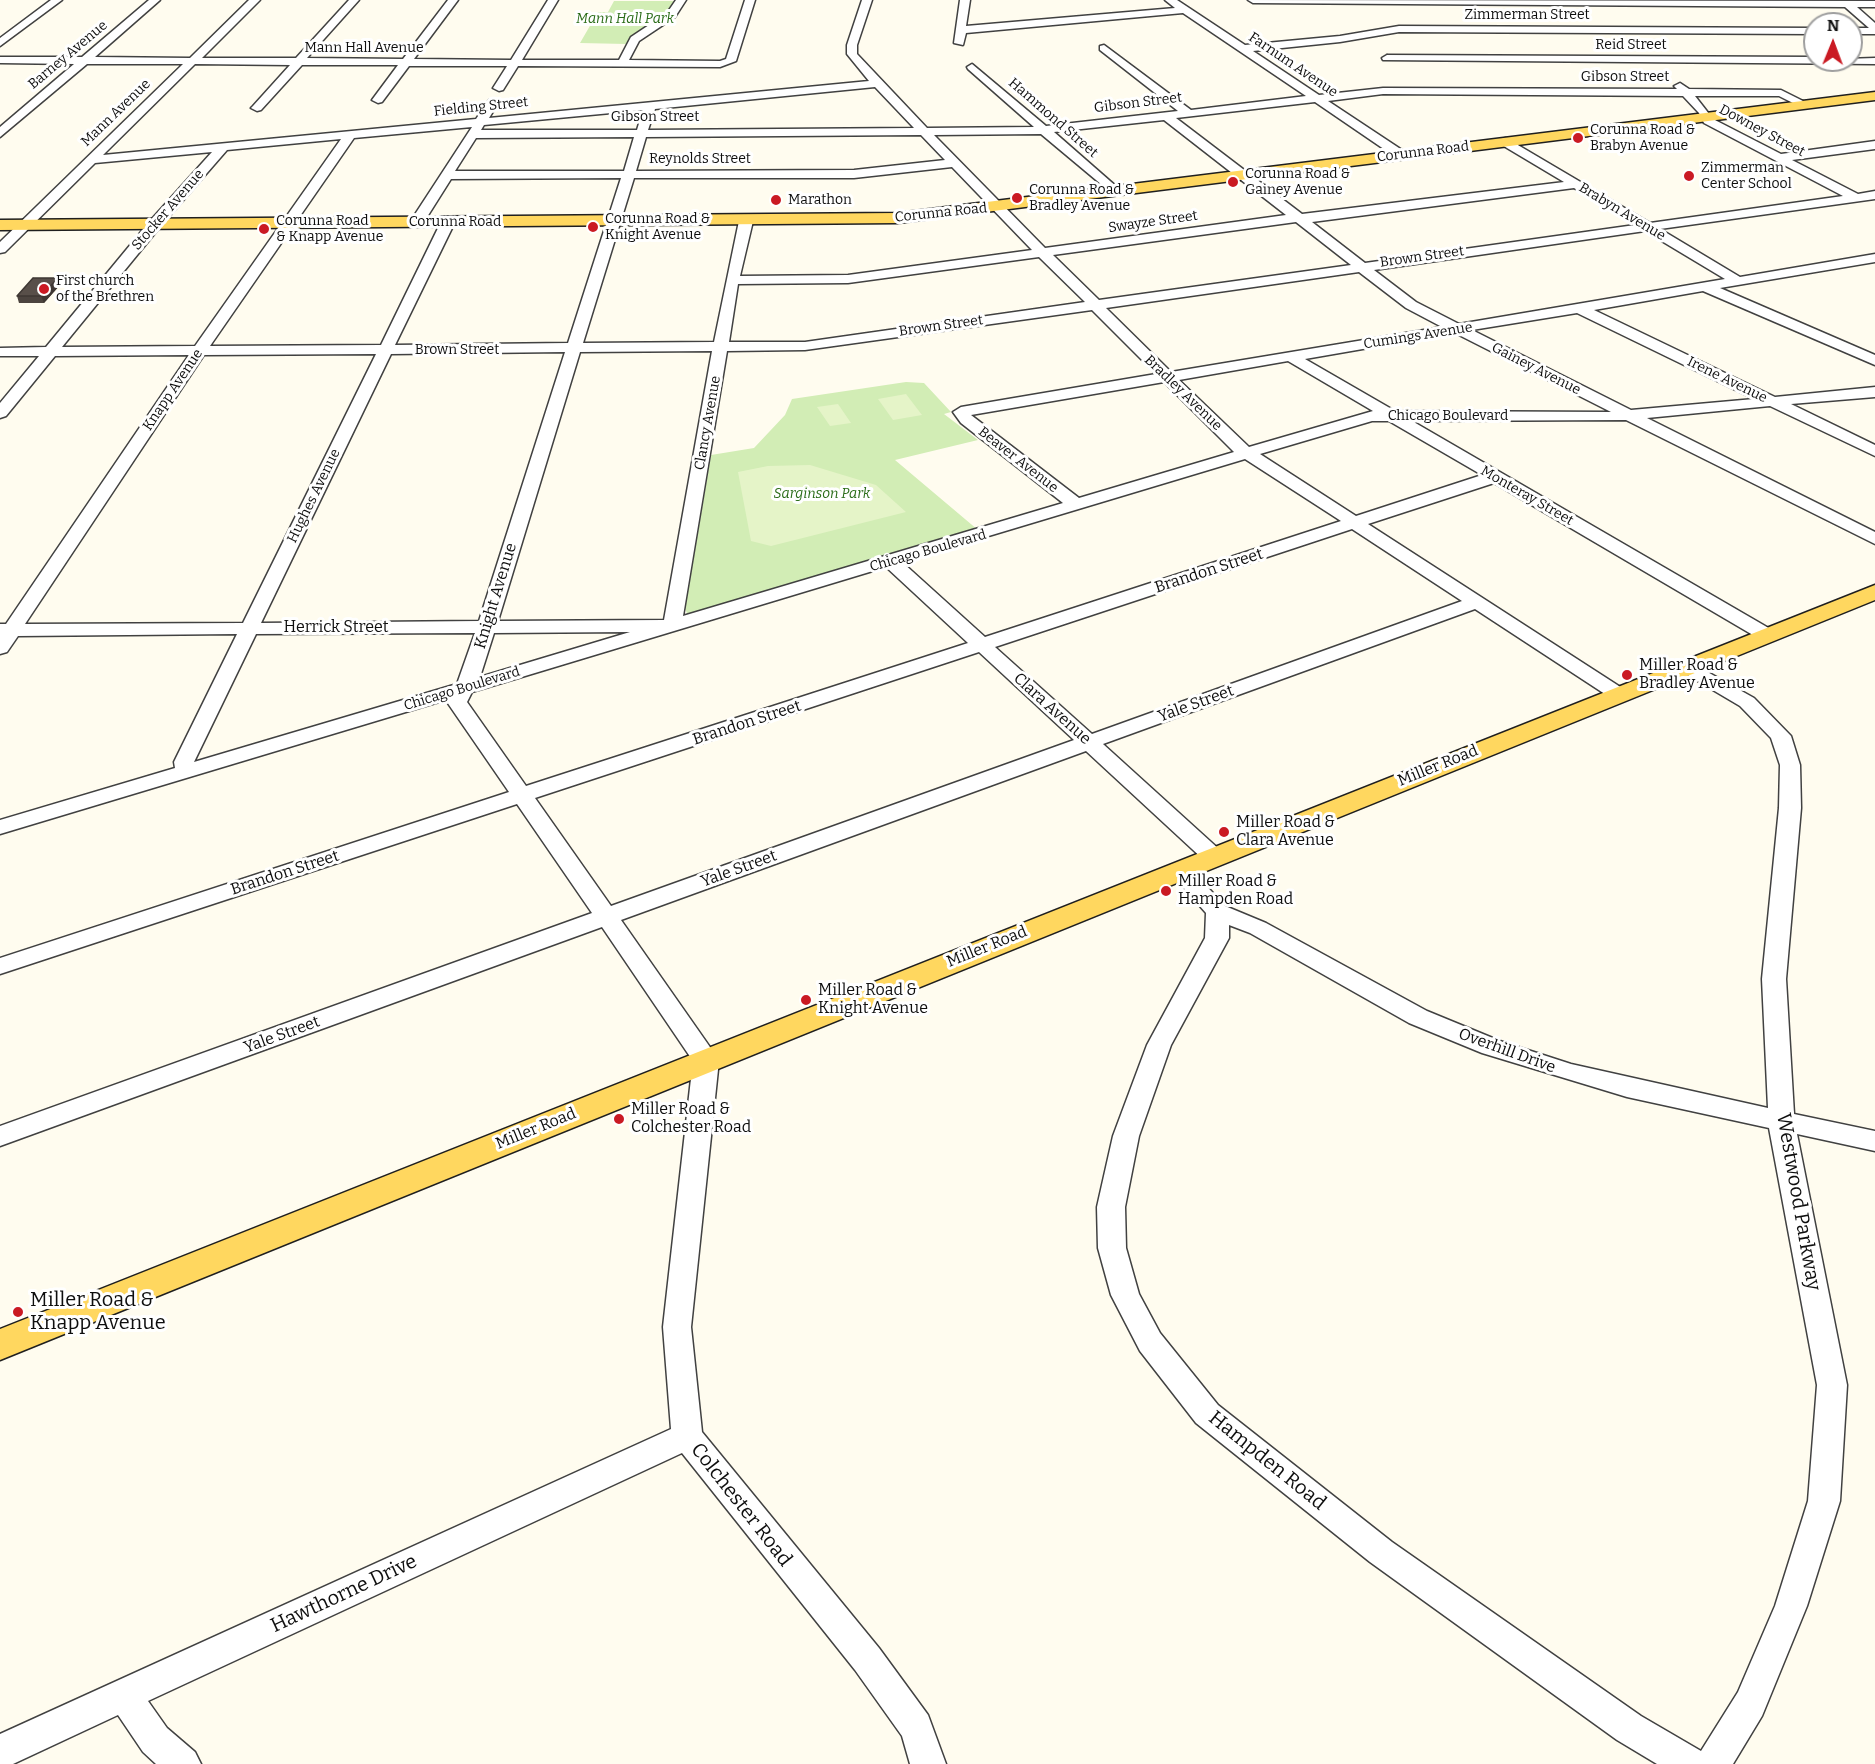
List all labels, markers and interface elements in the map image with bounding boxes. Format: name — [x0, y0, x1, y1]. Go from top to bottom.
street label: Zimmerman Street — [1464, 7, 1590, 23]
park label: Mann Hall Park — [576, 11, 674, 27]
north arrow — [1803, 12, 1863, 72]
text: N — [1827, 16, 1840, 35]
street label: Barney Avenue — [25, 17, 111, 93]
street label: Farnum Avenue — [1245, 29, 1341, 101]
street label: Reid Street — [1595, 37, 1667, 53]
street label: Mann Hall Avenue — [304, 40, 424, 56]
street label: Gibson Street — [1581, 69, 1669, 85]
street label: Hammond Street — [1005, 75, 1101, 161]
street label: Mann Avenue — [78, 76, 154, 150]
street label: Gibson Street — [1093, 89, 1183, 117]
street label: Fielding Street — [433, 94, 529, 120]
street label: Downey Street — [1716, 101, 1808, 161]
street label: Gibson Street — [611, 109, 699, 125]
place label: Corunna Road & Brabyn Avenue — [1590, 122, 1695, 154]
marker: Corunna Road & Brabyn Avenue — [1571, 131, 1585, 145]
street label: Corunna Road — [1376, 138, 1470, 166]
street label: Reynolds Street — [649, 151, 751, 167]
place label: Zimmerman Center School — [1701, 160, 1792, 192]
street label: Stocker Avenue — [128, 166, 208, 254]
place label: Corunna Road & Gainey Avenue — [1245, 166, 1350, 198]
marker: Zimmerman Center School — [1682, 169, 1696, 183]
marker: Corunna Road & Gainey Avenue — [1226, 175, 1240, 189]
street label: Brabyn Avenue — [1576, 180, 1668, 244]
place label: Corunna Road & Bradley Avenue — [1029, 182, 1134, 214]
marker: Corunna Road & Bradley Avenue — [1010, 191, 1024, 205]
place label: Marathon — [788, 192, 852, 208]
marker: Marathon — [769, 193, 783, 207]
street label: Corunna Road — [894, 200, 988, 226]
street label: Swayze Street — [1107, 207, 1199, 237]
place label: Corunna Road & Knight Avenue — [605, 211, 710, 244]
place label: Corunna Road & Knapp Avenue — [276, 213, 383, 246]
street label: Corunna Road — [409, 214, 501, 230]
marker: Corunna Road & Knight Avenue — [586, 220, 600, 234]
marker: Corunna Road & Knapp Avenue — [257, 222, 271, 236]
street label: Brown Street — [1379, 243, 1465, 271]
place label: First church of the Brethren — [56, 273, 154, 306]
marker: First church of the Brethren — [37, 282, 51, 296]
street label: Brown Street — [898, 312, 984, 340]
street label: Cumings Avenue — [1362, 319, 1474, 353]
street label: Gainey Avenue — [1489, 339, 1583, 399]
street label: Brown Street — [415, 342, 499, 358]
street label: Knapp Avenue — [139, 346, 207, 434]
street label: Bradley Avenue — [1141, 352, 1225, 434]
street label: Irene Avenue — [1684, 353, 1770, 407]
street label: Clancy Avenue — [691, 375, 725, 471]
street label: Chicago Boulevard — [1388, 408, 1508, 424]
street label: Beaver Avenue — [975, 424, 1061, 496]
street label: Hughes Avenue — [284, 446, 344, 546]
street label: Monteray Street — [1478, 463, 1576, 529]
park label: Sarginson Park — [774, 486, 870, 502]
street label: Chicago Boulevard — [868, 526, 988, 576]
street label: Knight Avenue — [471, 541, 521, 651]
street label: Brandon Street — [1152, 544, 1266, 598]
street label: Herrick Street — [283, 618, 389, 638]
place label: Miller Road & Bradley Avenue — [1639, 656, 1755, 694]
street label: Chicago Boulevard — [402, 663, 522, 715]
marker: Miller Road & Bradley Avenue — [1620, 668, 1634, 682]
street label: Clara Avenue — [1009, 669, 1095, 749]
street label: Yale Street — [1155, 681, 1237, 727]
street label: Brandon Street — [690, 696, 804, 750]
street label: Miller Road — [1395, 741, 1481, 791]
place label: Miller Road & Clara Avenue — [1236, 813, 1335, 851]
marker: Miller Road & Clara Avenue — [1217, 825, 1231, 839]
street label: Brandon Street — [228, 846, 342, 900]
street label: Yale Street — [698, 846, 780, 892]
place label: Miller Road & Hampden Road — [1178, 872, 1293, 910]
marker: Miller Road & Hampden Road — [1159, 884, 1173, 898]
street label: Miller Road — [944, 922, 1030, 972]
place label: Miller Road & Knight Avenue — [818, 981, 928, 1019]
marker: Miller Road & Knight Avenue — [799, 993, 813, 1007]
street label: Yale Street — [241, 1012, 323, 1058]
street label: Overhill Drive — [1456, 1025, 1558, 1077]
place label: Miller Road & Colchester Road — [631, 1100, 751, 1138]
street label: Miller Road — [493, 1104, 579, 1154]
marker: Miller Road & Colchester Road — [612, 1112, 626, 1126]
street label: Westwood Parkway — [1771, 1112, 1825, 1292]
place label: Miller Road & Knapp Avenue — [30, 1288, 166, 1335]
marker: Miller Road & Knapp Avenue — [11, 1305, 25, 1319]
street label: Hampden Road — [1203, 1406, 1331, 1516]
street label: Colchester Road — [685, 1438, 797, 1572]
street label: Hawthorne Drive — [267, 1550, 421, 1638]

